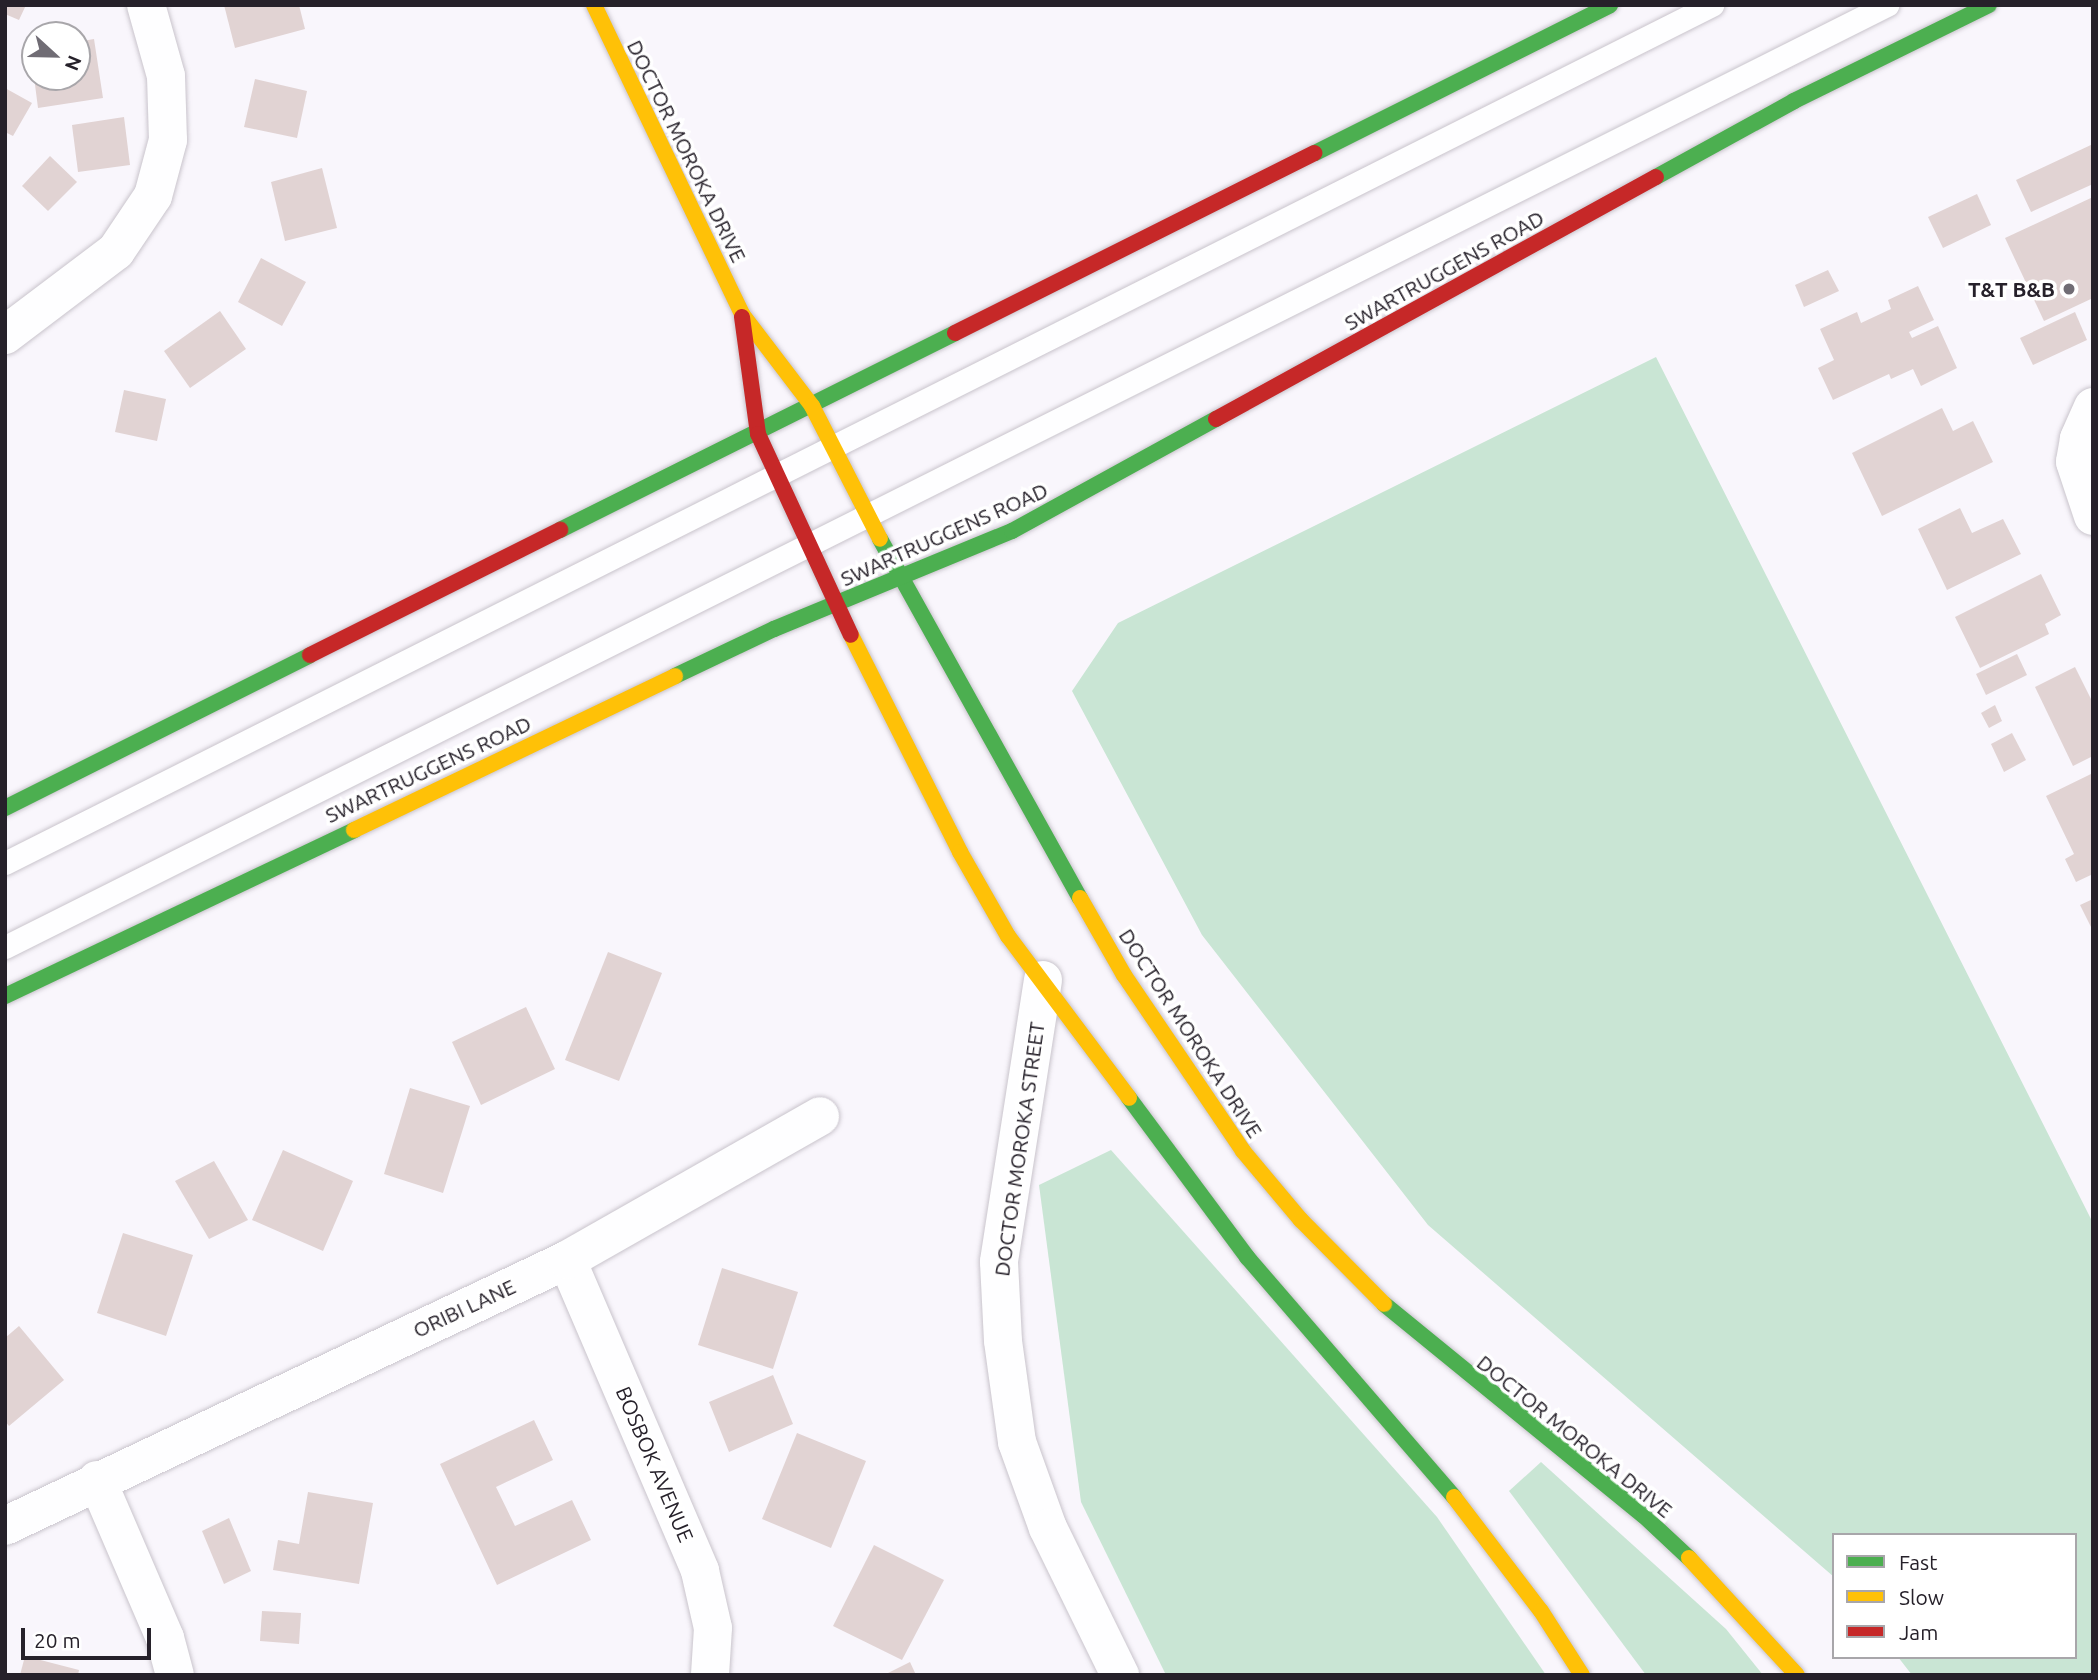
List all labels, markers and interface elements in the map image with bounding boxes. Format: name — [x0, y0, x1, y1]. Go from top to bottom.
north arrow — [21, 21, 91, 91]
street label: DOCTOR MOROKA DRIVE — [622, 36, 752, 266]
text: N — [61, 52, 86, 74]
street label: SWARTRUGGENS ROAD — [1340, 205, 1548, 335]
place label: T&T B&B — [1968, 276, 2055, 302]
marker: T&T B&B — [2061, 281, 2077, 297]
street label: SWARTRUGGENS ROAD — [837, 477, 1051, 591]
street label: SWARTRUGGENS ROAD — [321, 710, 535, 828]
street label: DOCTOR MOROKA DRIVE — [1114, 924, 1268, 1142]
street label: DOCTOR MOROKA STREET — [989, 1020, 1049, 1278]
street label: ORIBI LANE — [409, 1273, 519, 1343]
street label: DOCTOR MOROKA DRIVE — [1472, 1349, 1678, 1523]
street label: BOSBOK AVENUE — [611, 1382, 699, 1546]
legend — [1832, 1533, 2077, 1659]
text: Fast — [1899, 1550, 1937, 1574]
text: Slow — [1899, 1585, 1944, 1609]
scale bar — [24, 1614, 154, 1658]
text: Jam — [1899, 1620, 1938, 1644]
text: 20 m — [34, 1628, 81, 1652]

